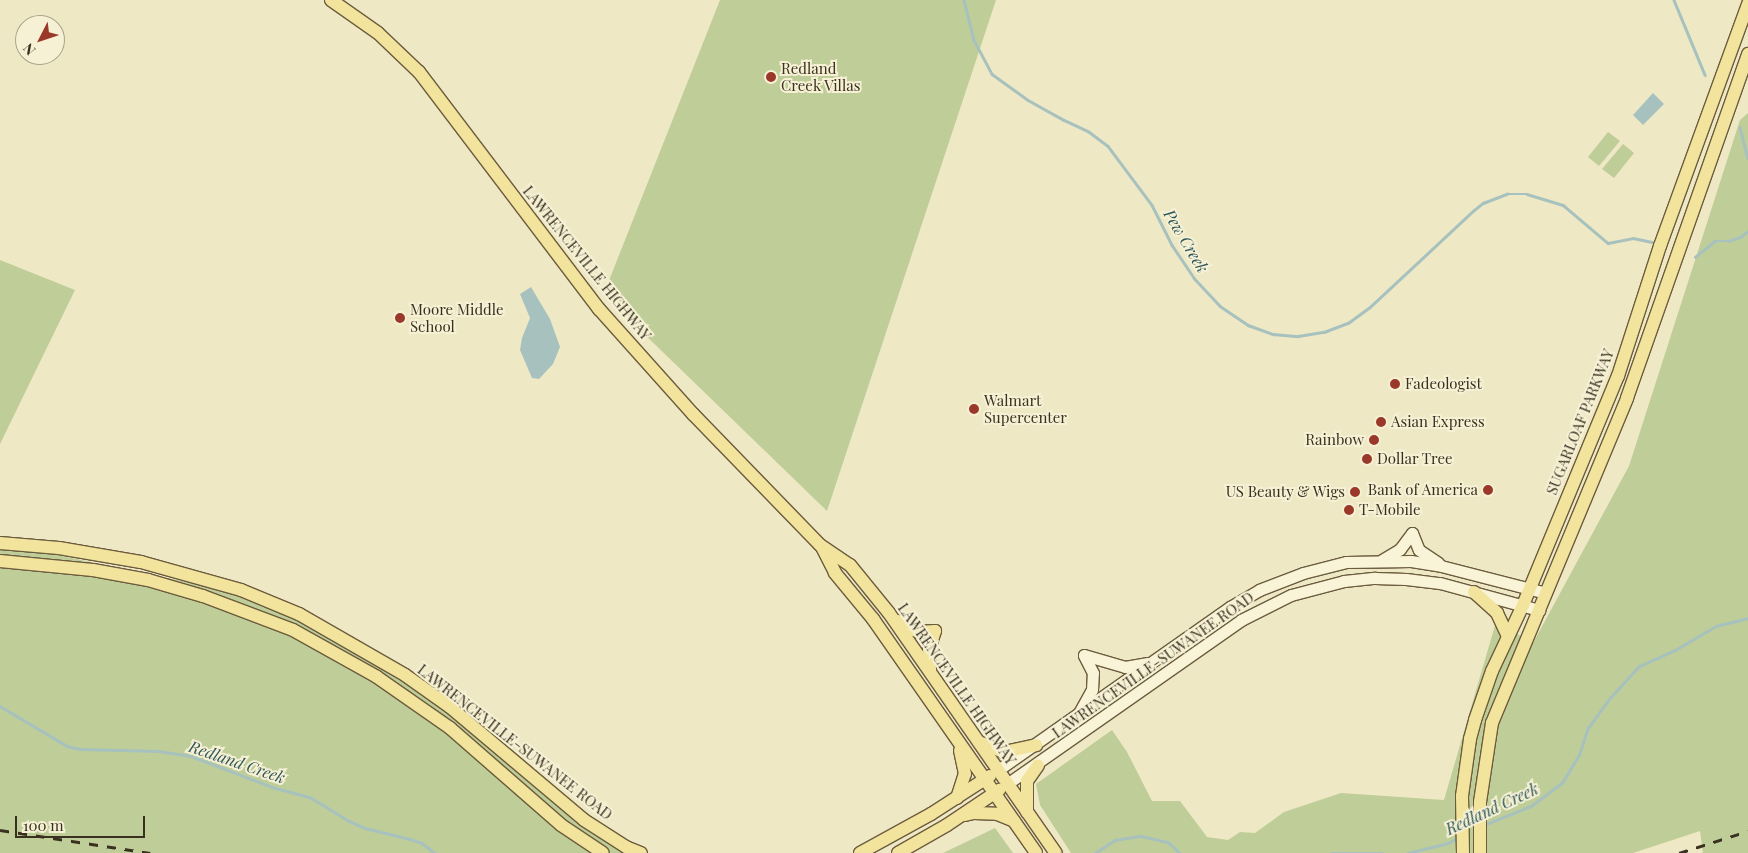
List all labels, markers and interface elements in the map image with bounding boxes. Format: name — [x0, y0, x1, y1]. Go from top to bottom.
north arrow — [15, 15, 65, 65]
text: N — [19, 39, 40, 60]
place label: Redland Creek Villas — [781, 59, 861, 94]
marker: Redland Creek Villas — [765, 71, 777, 83]
street label: LAWRENCEVILLE HIGHWAY — [519, 182, 655, 344]
water label: Pew Creek — [1160, 206, 1212, 276]
place label: Moore Middle School — [410, 300, 504, 335]
marker: Moore Middle School — [394, 312, 406, 324]
street label: SUGARLOAF PARKWAY — [1542, 346, 1618, 498]
place label: Fadeologist — [1405, 375, 1482, 393]
marker: Fadeologist — [1389, 378, 1401, 390]
place label: Walmart Supercenter — [984, 391, 1067, 426]
marker: Walmart Supercenter — [968, 403, 980, 415]
place label: Asian Express — [1391, 413, 1485, 431]
marker: Asian Express — [1375, 416, 1387, 428]
place label: Rainbow — [1305, 431, 1364, 449]
marker: Rainbow — [1368, 434, 1380, 446]
place label: Dollar Tree — [1377, 450, 1453, 468]
marker: Dollar Tree — [1361, 453, 1373, 465]
place label: Bank of America — [1367, 481, 1478, 499]
place label: US Beauty & Wigs — [1225, 483, 1345, 501]
marker: Bank of America — [1482, 484, 1494, 496]
marker: US Beauty & Wigs — [1349, 486, 1361, 498]
place label: T-Mobile — [1359, 501, 1420, 519]
marker: T-Mobile — [1343, 504, 1355, 516]
street label: LAWRENCEVILLE-SUWANEE ROAD — [1049, 588, 1257, 742]
street label: LAWRENCEVILLE HIGHWAY — [894, 600, 1020, 768]
street label: LAWRENCEVILLE-SUWANEE ROAD — [414, 660, 616, 824]
water label: Redland Creek — [187, 737, 287, 787]
water label: Redland Creek — [1443, 779, 1541, 839]
scale bar — [18, 806, 148, 838]
text: 100 m — [23, 815, 64, 835]

